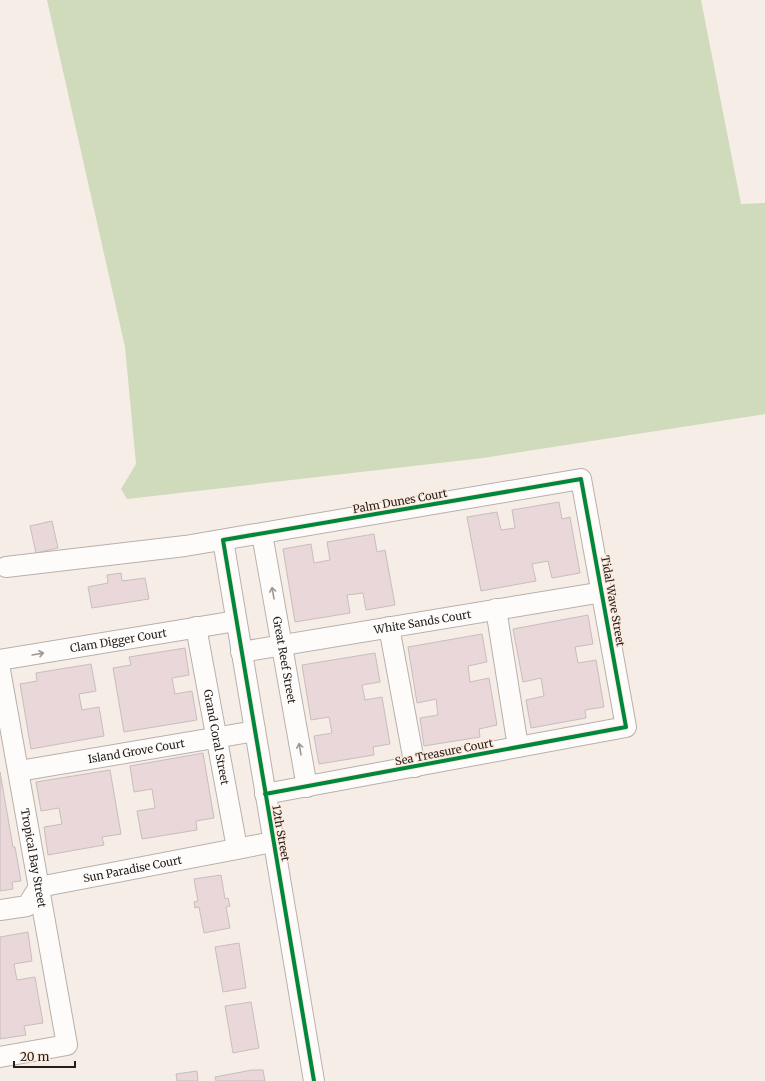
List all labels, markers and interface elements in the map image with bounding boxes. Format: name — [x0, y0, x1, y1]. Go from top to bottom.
street label: Palm Dunes Court — [352, 486, 449, 516]
street label: Tidal Wave Street — [598, 554, 628, 648]
one-way arrow — [269, 587, 277, 600]
street label: White Sands Court — [372, 607, 473, 637]
street label: Great Reef Street — [270, 615, 299, 706]
street label: Clam Digger Court — [69, 625, 169, 655]
one-way arrow — [32, 649, 45, 657]
street label: Grand Coral Street — [201, 688, 232, 787]
street label: Sea Treasure Court — [394, 735, 495, 768]
street label: Island Grove Court — [87, 736, 187, 766]
one-way arrow — [296, 743, 304, 756]
street label: 12th Street — [269, 804, 293, 863]
street label: Tropical Bay Street — [18, 807, 49, 909]
street label: Sun Paradise Court — [82, 853, 184, 885]
scale bar — [14, 1043, 75, 1069]
text: 20 m — [20, 1049, 49, 1064]

